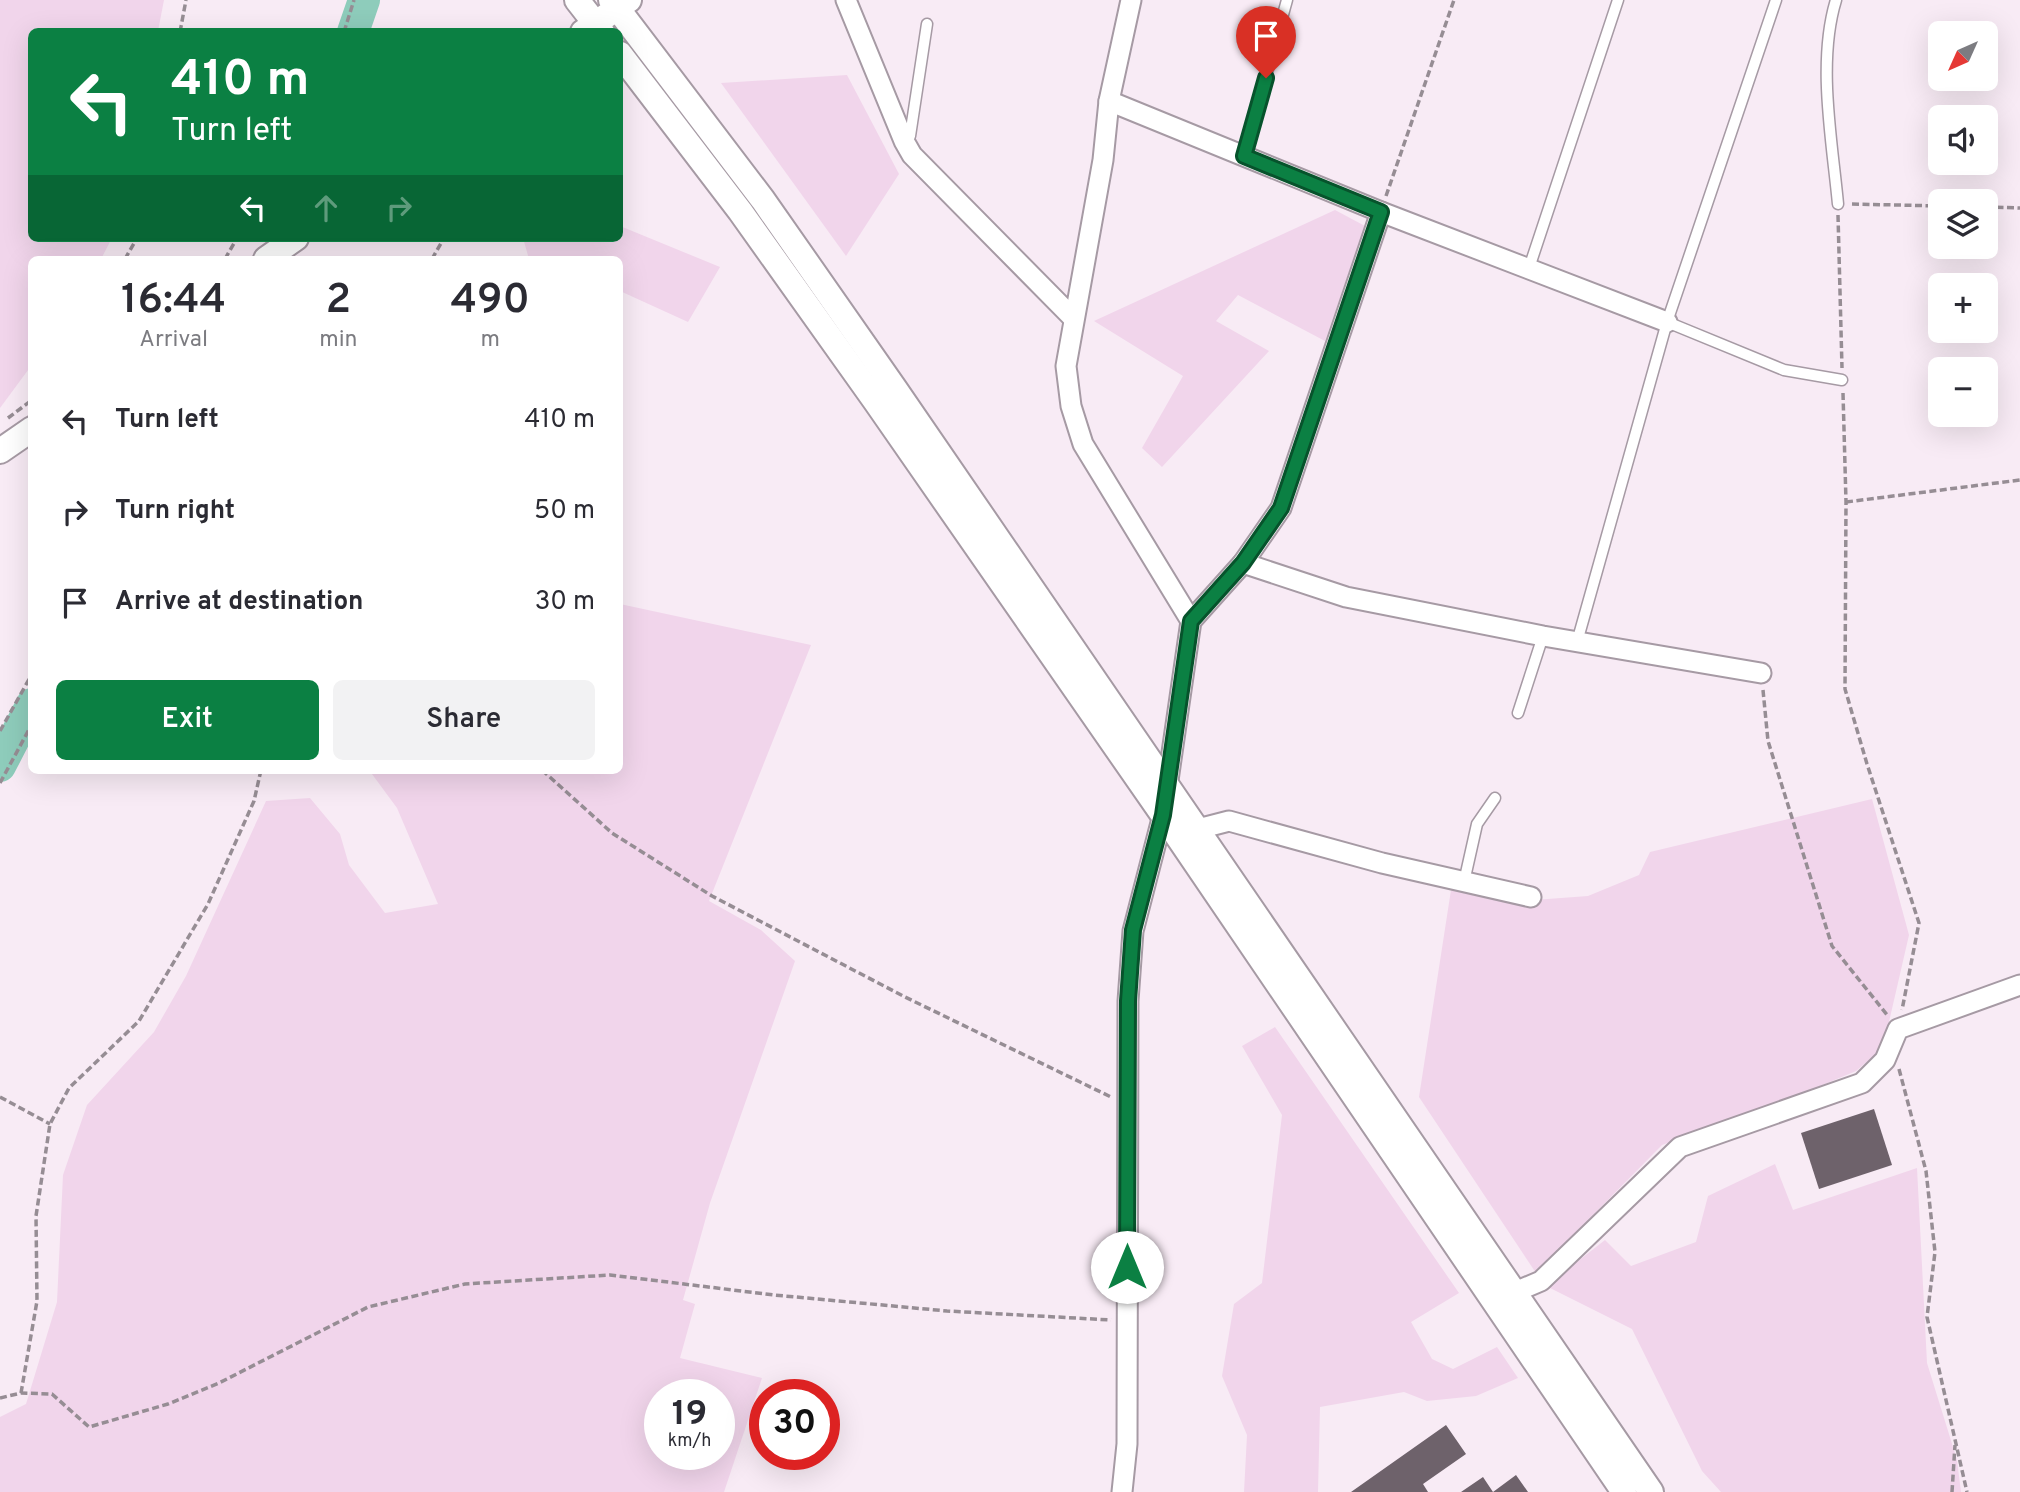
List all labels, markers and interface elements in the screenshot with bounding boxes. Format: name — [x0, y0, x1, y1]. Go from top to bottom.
pin — [1236, 6, 1296, 78]
icon: arrive — [1247, 17, 1285, 55]
north arrow — [1928, 21, 1998, 91]
map controls — [1928, 21, 1998, 427]
text: 410 m — [171, 51, 309, 113]
icon: left — [56, 56, 147, 147]
button: sound — [1928, 105, 1998, 175]
text: Turn left — [171, 112, 292, 152]
icon: left — [234, 189, 272, 227]
icon: ahead — [307, 189, 345, 227]
icon: right — [380, 189, 418, 227]
button: layers — [1928, 189, 1998, 259]
button: + — [1928, 273, 1998, 343]
text: 16:44 — [121, 275, 226, 328]
text: 2 — [326, 275, 351, 328]
text: 490 — [451, 275, 530, 328]
text: Arrival — [139, 326, 208, 355]
text: min — [319, 326, 358, 355]
text: m — [481, 326, 500, 355]
button: − — [1928, 357, 1998, 427]
icon: left — [56, 402, 94, 440]
text: Turn left — [115, 404, 219, 437]
text: 410 m — [524, 404, 595, 437]
icon: right — [56, 493, 94, 531]
text: Turn right — [115, 495, 235, 528]
text: 50 m — [534, 495, 595, 528]
icon: arrive — [56, 584, 94, 622]
text: Arrive at destination — [115, 586, 363, 619]
text: 30 m — [535, 586, 595, 619]
button: Exit — [56, 680, 319, 760]
button: Share — [333, 680, 595, 760]
position arrow — [1090, 1230, 1164, 1304]
speed limit sign: 30 — [749, 1379, 840, 1470]
text: 19 — [672, 1393, 707, 1437]
text: km/h — [668, 1430, 711, 1453]

